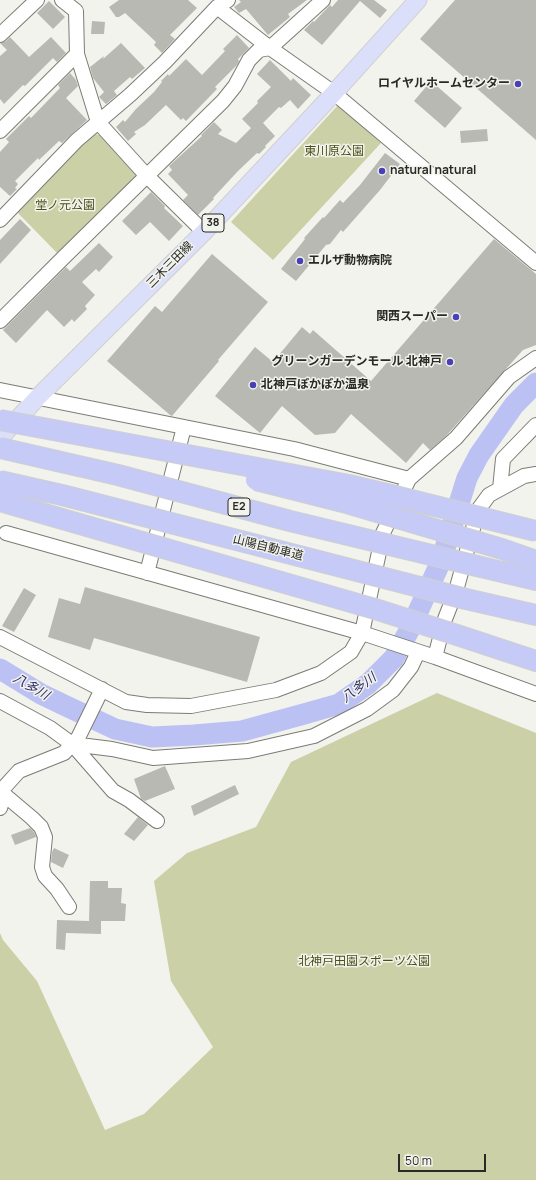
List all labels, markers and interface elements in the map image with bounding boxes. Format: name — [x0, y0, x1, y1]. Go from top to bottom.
place label: ロイヤルホームセンター — [378, 77, 510, 91]
marker: ロイヤルホームセンター — [513, 79, 523, 89]
park label: 東川原公園 — [304, 145, 364, 159]
place label: natural natural — [390, 164, 476, 178]
marker: natural natural — [377, 166, 387, 176]
park label: 堂ノ元公園 — [35, 199, 95, 213]
road number: 38 — [202, 214, 224, 232]
street label: 三木三田線 — [144, 239, 196, 291]
place label: エルザ動物病院 — [308, 254, 392, 268]
marker: エルザ動物病院 — [295, 256, 305, 266]
place label: 関西スーパー — [376, 310, 448, 324]
marker: 関西スーパー — [451, 312, 461, 322]
place label: グリーンガーデンモール 北神戸 — [272, 355, 442, 369]
marker: グリーンガーデンモール 北神戸 — [445, 357, 455, 367]
place label: 北神戸ぽかぽか温泉 — [261, 378, 369, 392]
marker: 北神戸ぽかぽか温泉 — [248, 380, 258, 390]
road number: E2 — [228, 498, 250, 516]
street label: 山陽自動車道 — [231, 532, 305, 564]
water label: 八多川 — [10, 670, 52, 704]
water label: 八多川 — [339, 670, 379, 706]
park label: 北神戸田園スポーツ公園 — [298, 955, 430, 969]
scale bar — [400, 1146, 488, 1172]
text: 50 m — [405, 1152, 432, 1169]

